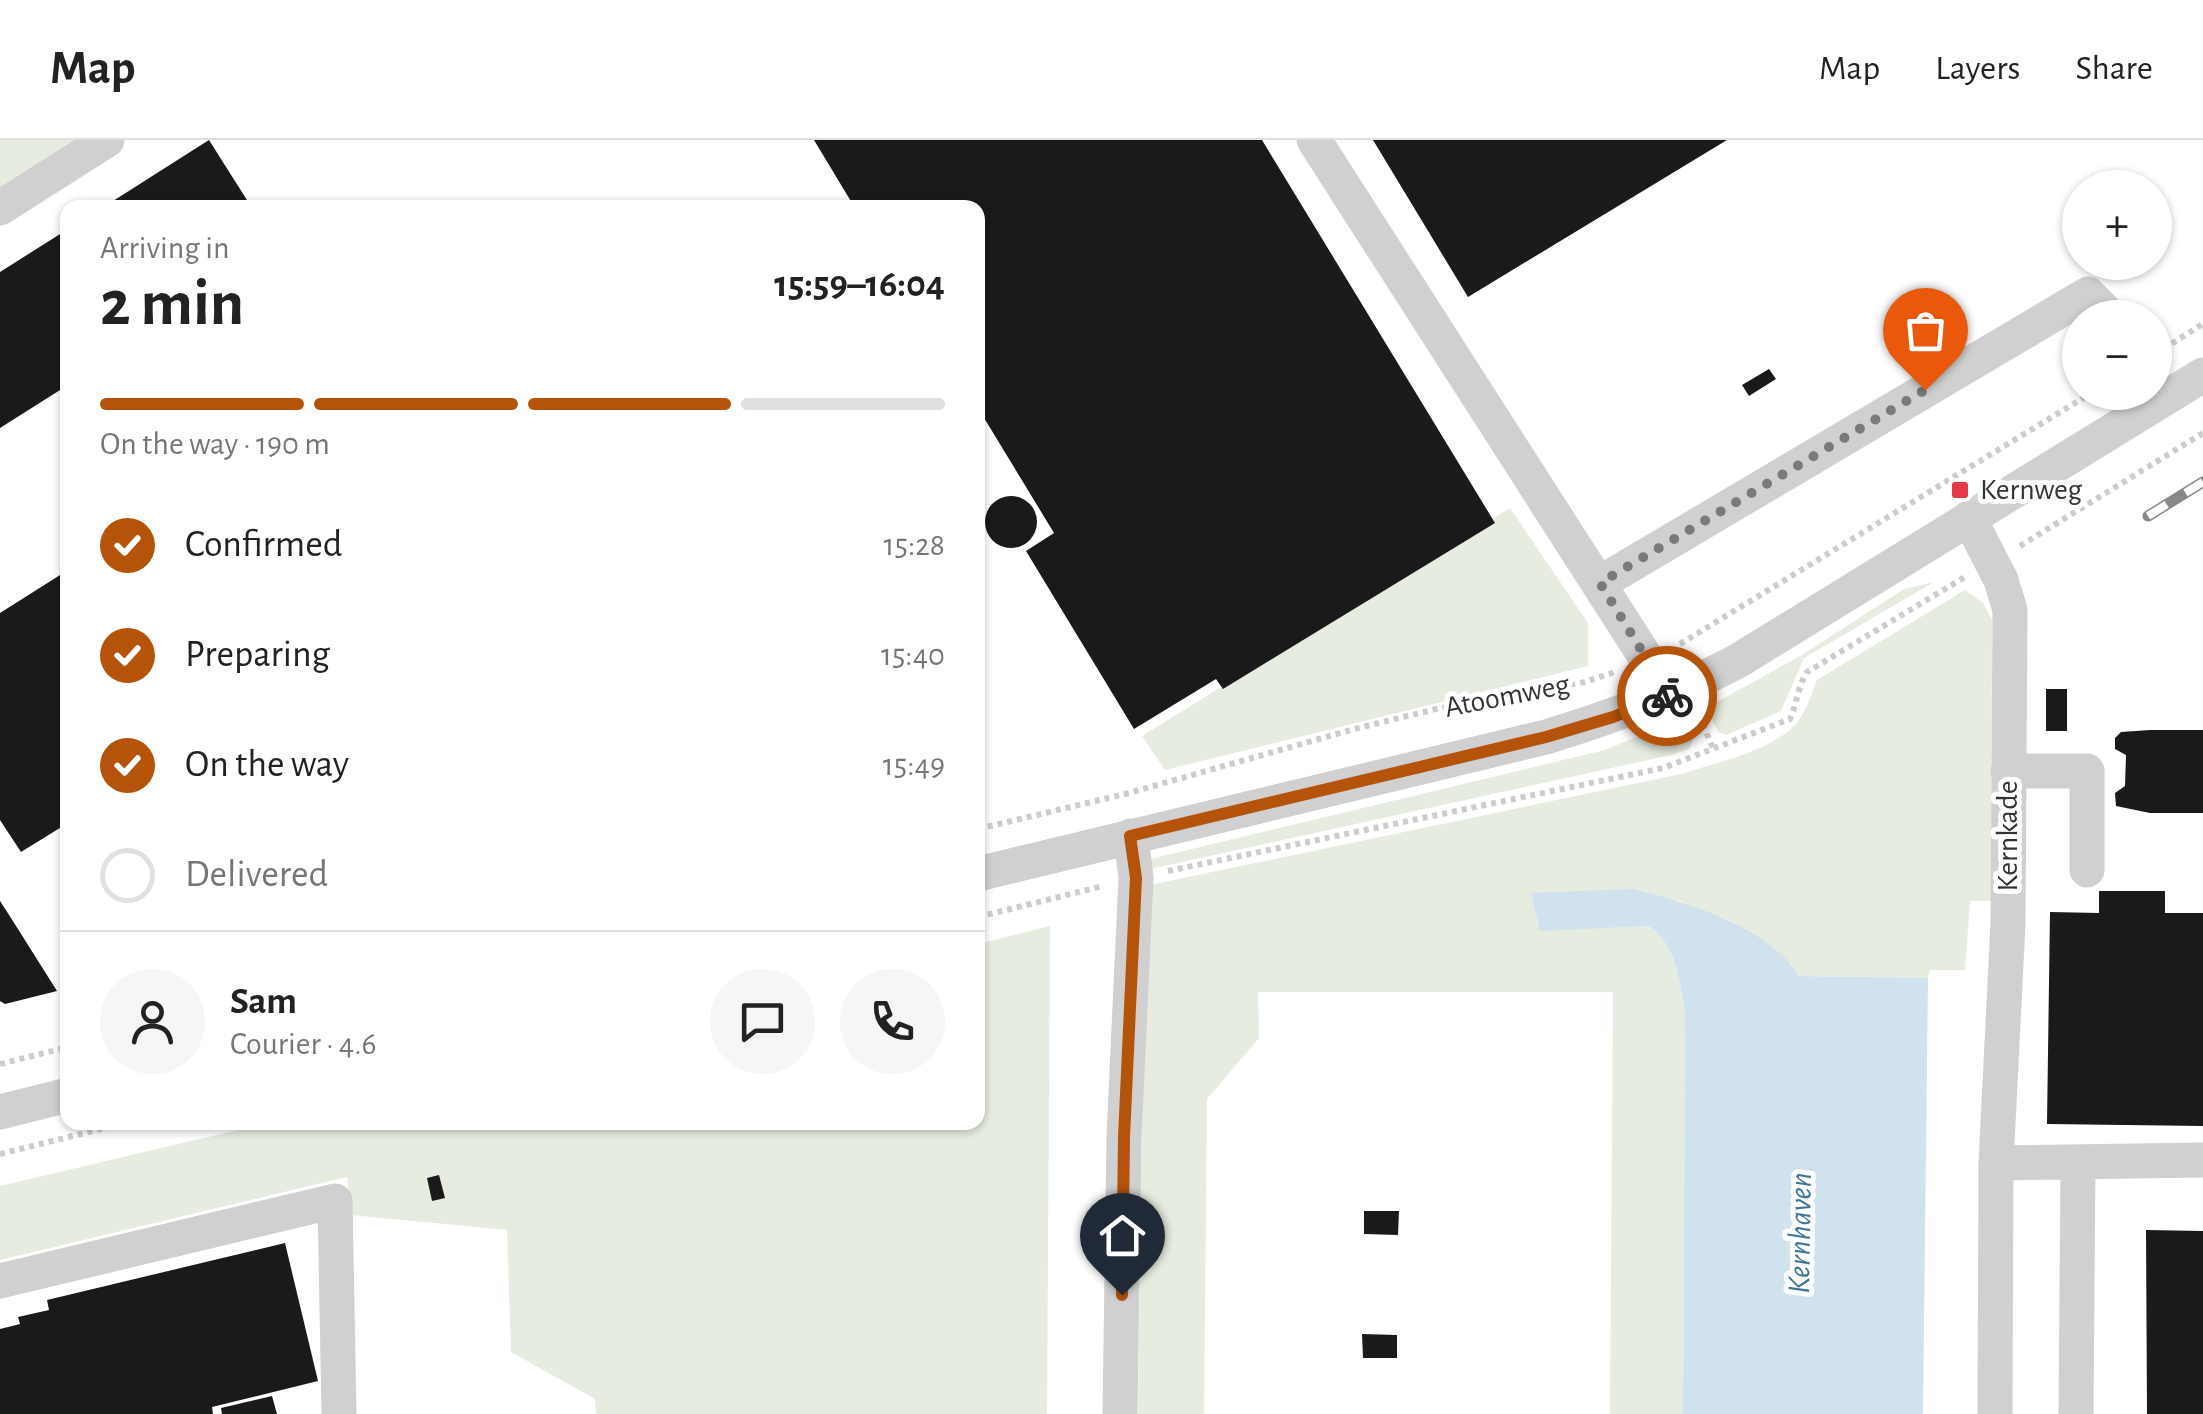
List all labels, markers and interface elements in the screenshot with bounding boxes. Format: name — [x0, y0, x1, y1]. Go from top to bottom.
text: Map — [50, 45, 136, 93]
text: Map — [1819, 51, 1880, 86]
text: Layers — [1935, 51, 2020, 86]
text: Share — [2075, 51, 2153, 86]
map controls — [2062, 170, 2172, 410]
button: + — [2062, 170, 2172, 280]
text: Arriving in — [100, 232, 229, 264]
text: 15:59–16:04 — [774, 266, 945, 304]
text: 2 min — [100, 272, 244, 337]
pin — [1883, 288, 1968, 391]
button: − — [2062, 300, 2172, 410]
icon: bag — [1898, 303, 1953, 358]
text: On the way · 190 m — [100, 428, 330, 460]
place label: Kernweg — [1980, 475, 2082, 505]
marker: Kernweg — [1949, 479, 1971, 501]
icon: check — [100, 518, 155, 573]
text: Confirmed — [185, 526, 342, 564]
text: 15:28 — [884, 529, 945, 561]
icon: check — [100, 628, 155, 683]
text: Preparing — [185, 636, 330, 674]
text: 15:40 — [881, 639, 945, 671]
courier — [1617, 646, 1717, 746]
street label: Atoomweg — [1442, 669, 1572, 723]
icon: bike — [1640, 669, 1695, 724]
icon: check — [100, 738, 155, 793]
text: On the way — [185, 746, 349, 784]
text: 15:49 — [883, 749, 945, 781]
street label: Kernkade — [1993, 781, 2023, 892]
text: Delivered — [185, 856, 328, 894]
button: person — [100, 969, 205, 1074]
button: chat — [710, 969, 815, 1074]
button: phone — [840, 969, 945, 1074]
text: Sam — [230, 983, 297, 1021]
text: Courier · 4.6 — [230, 1028, 377, 1060]
water label: Kernhaven — [1783, 1172, 1817, 1294]
pin — [1080, 1193, 1165, 1296]
icon: home — [1095, 1208, 1150, 1263]

